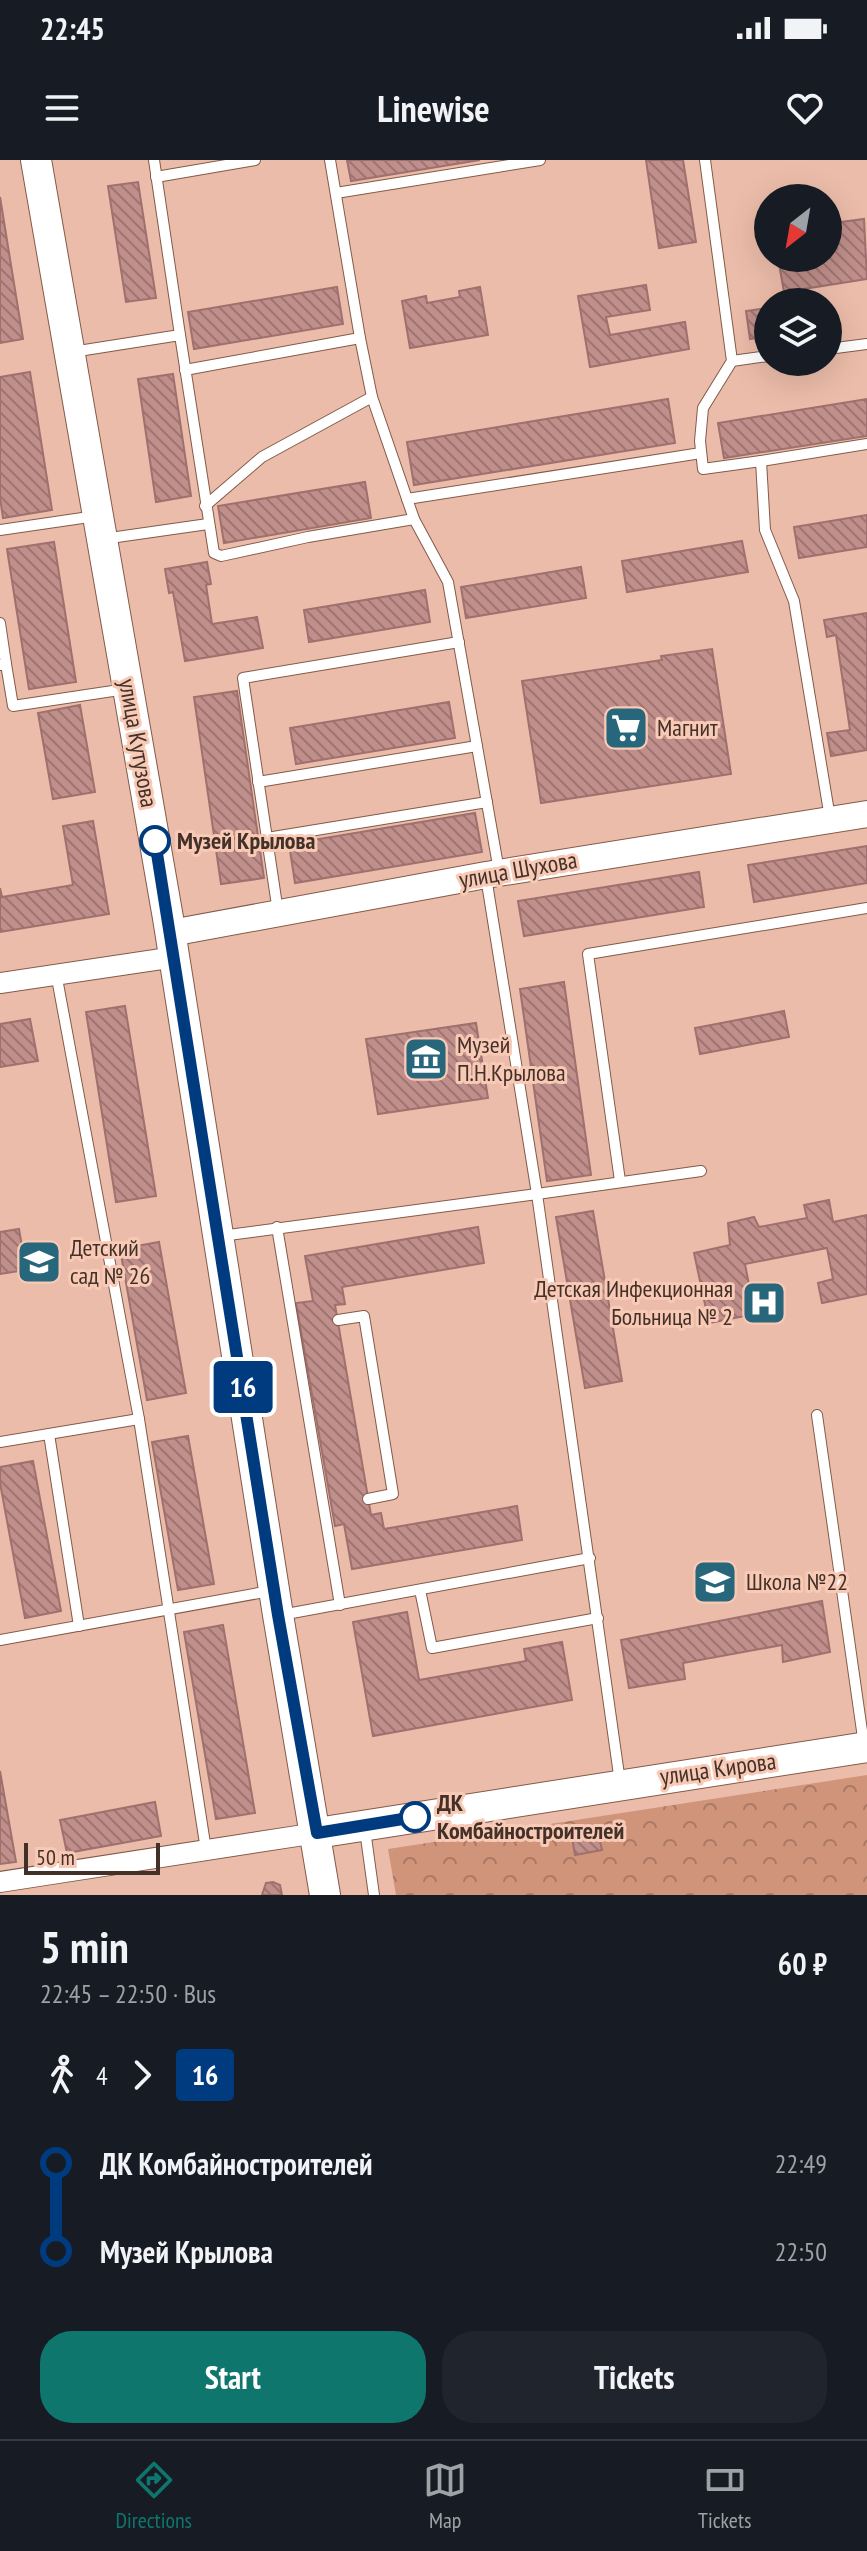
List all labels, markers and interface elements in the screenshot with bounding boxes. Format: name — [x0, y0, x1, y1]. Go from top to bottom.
text: 22:45 — [40, 9, 105, 48]
text: Linewise — [377, 85, 490, 132]
icon: menu — [40, 86, 84, 130]
icon: heart — [783, 86, 827, 130]
north arrow — [754, 184, 842, 272]
map controls — [754, 184, 842, 376]
button: layers — [754, 288, 842, 376]
street label: улица Кутузова — [112, 676, 165, 810]
supermarket icon: Магнит — [602, 704, 650, 752]
place label: Магнит — [657, 712, 718, 743]
place label: Музей Крылова — [177, 825, 315, 856]
marker: Музей Крылова — [140, 826, 170, 856]
street label: улица Шухова — [456, 844, 579, 895]
place label: Музей П.Н.Крылова — [457, 1029, 566, 1088]
museum icon: Музей П.Н.Крылова — [402, 1035, 450, 1083]
place label: Детский сад № 26 — [70, 1232, 150, 1291]
school or university icon: Детский сад № 26 — [15, 1238, 63, 1286]
place label: Детская Инфекционная Больница № 2 — [534, 1273, 733, 1332]
hospital icon: Детская Инфекционная Больница № 2 — [740, 1279, 788, 1327]
line badge: 16 — [207, 1361, 279, 1413]
text: 16 — [230, 1368, 256, 1405]
school or university icon: Школа №22 — [691, 1558, 739, 1606]
place label: Школа №22 — [746, 1566, 848, 1597]
street label: улица Кирова — [658, 1745, 778, 1792]
place label: ДК Комбайностроителей — [437, 1787, 624, 1846]
marker: ДК Комбайностроителей — [400, 1802, 430, 1832]
scale bar — [24, 1839, 160, 1875]
text: 50 m — [36, 1843, 75, 1871]
text: 5 min — [40, 1918, 129, 1975]
text: 60 ₽ — [778, 1944, 827, 1983]
text: 22:45 – 22:50 · Bus — [40, 1977, 216, 2010]
icon: walk — [40, 2053, 84, 2097]
icon: forward — [120, 2053, 164, 2097]
text: 16 — [192, 2056, 218, 2093]
text: 4 — [96, 2059, 108, 2092]
text: ДК Комбайностроителей — [100, 2144, 373, 2183]
text: 22:49 — [775, 2147, 827, 2180]
text: Музей Крылова — [100, 2232, 273, 2271]
text: 22:50 — [775, 2235, 827, 2268]
button: Start — [40, 2331, 426, 2423]
button: Tickets — [442, 2331, 827, 2423]
tab: Directions — [116, 2458, 192, 2534]
tab: Map — [423, 2458, 467, 2534]
tab: Tickets — [698, 2458, 751, 2534]

